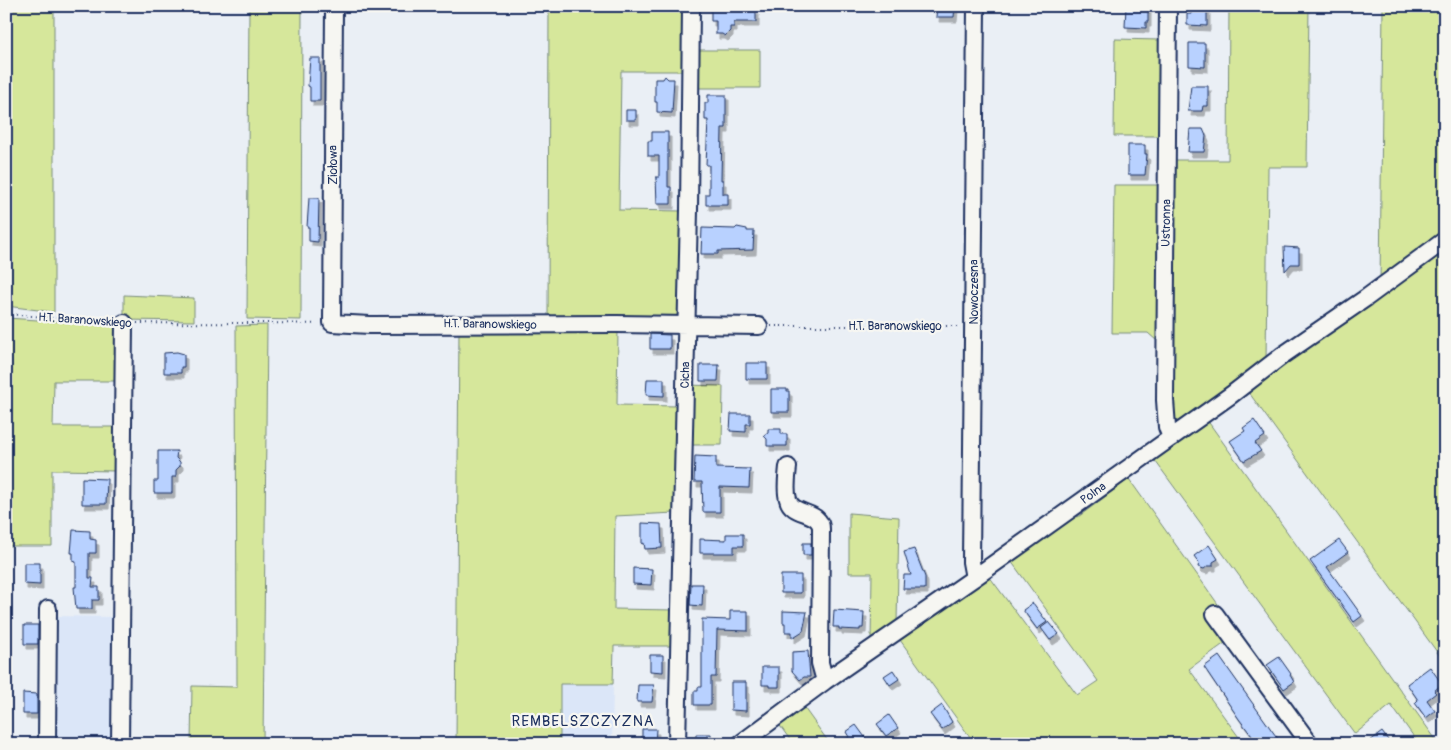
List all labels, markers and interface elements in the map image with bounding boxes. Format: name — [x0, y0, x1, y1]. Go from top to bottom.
street label: Ziołowa — [326, 145, 341, 185]
street label: Ustronna — [1159, 199, 1174, 247]
street label: Nowoczesna — [967, 259, 982, 324]
street label: H.T. Baranowskiego — [38, 310, 133, 331]
street label: H.T. Baranowskiego — [443, 316, 537, 333]
street label: H.T. Baranowskiego — [848, 319, 942, 334]
street label: Cicha — [678, 361, 693, 389]
street label: Polna — [1077, 479, 1109, 508]
district label: REMBELSZCZYZNA — [511, 712, 655, 731]

